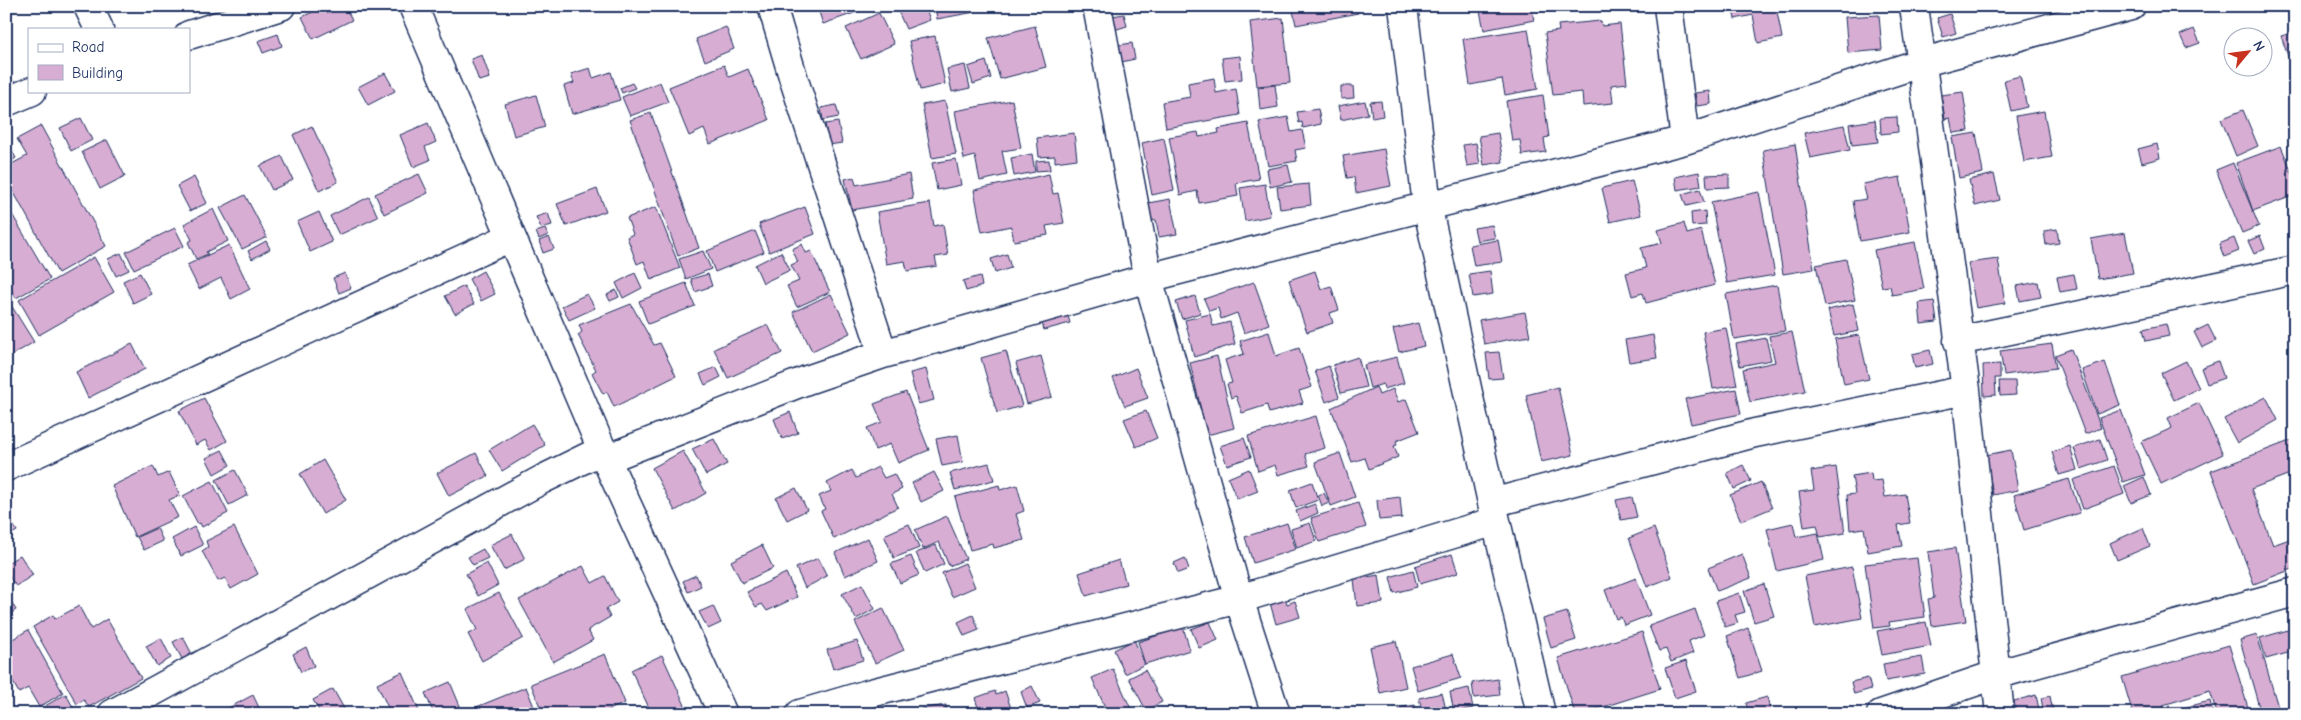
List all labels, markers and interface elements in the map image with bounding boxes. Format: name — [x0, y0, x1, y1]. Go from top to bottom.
legend — [28, 28, 190, 92]
north arrow — [2224, 28, 2274, 78]
text: Road — [72, 38, 104, 56]
text: N — [2249, 38, 2269, 54]
text: Building — [72, 64, 123, 82]

